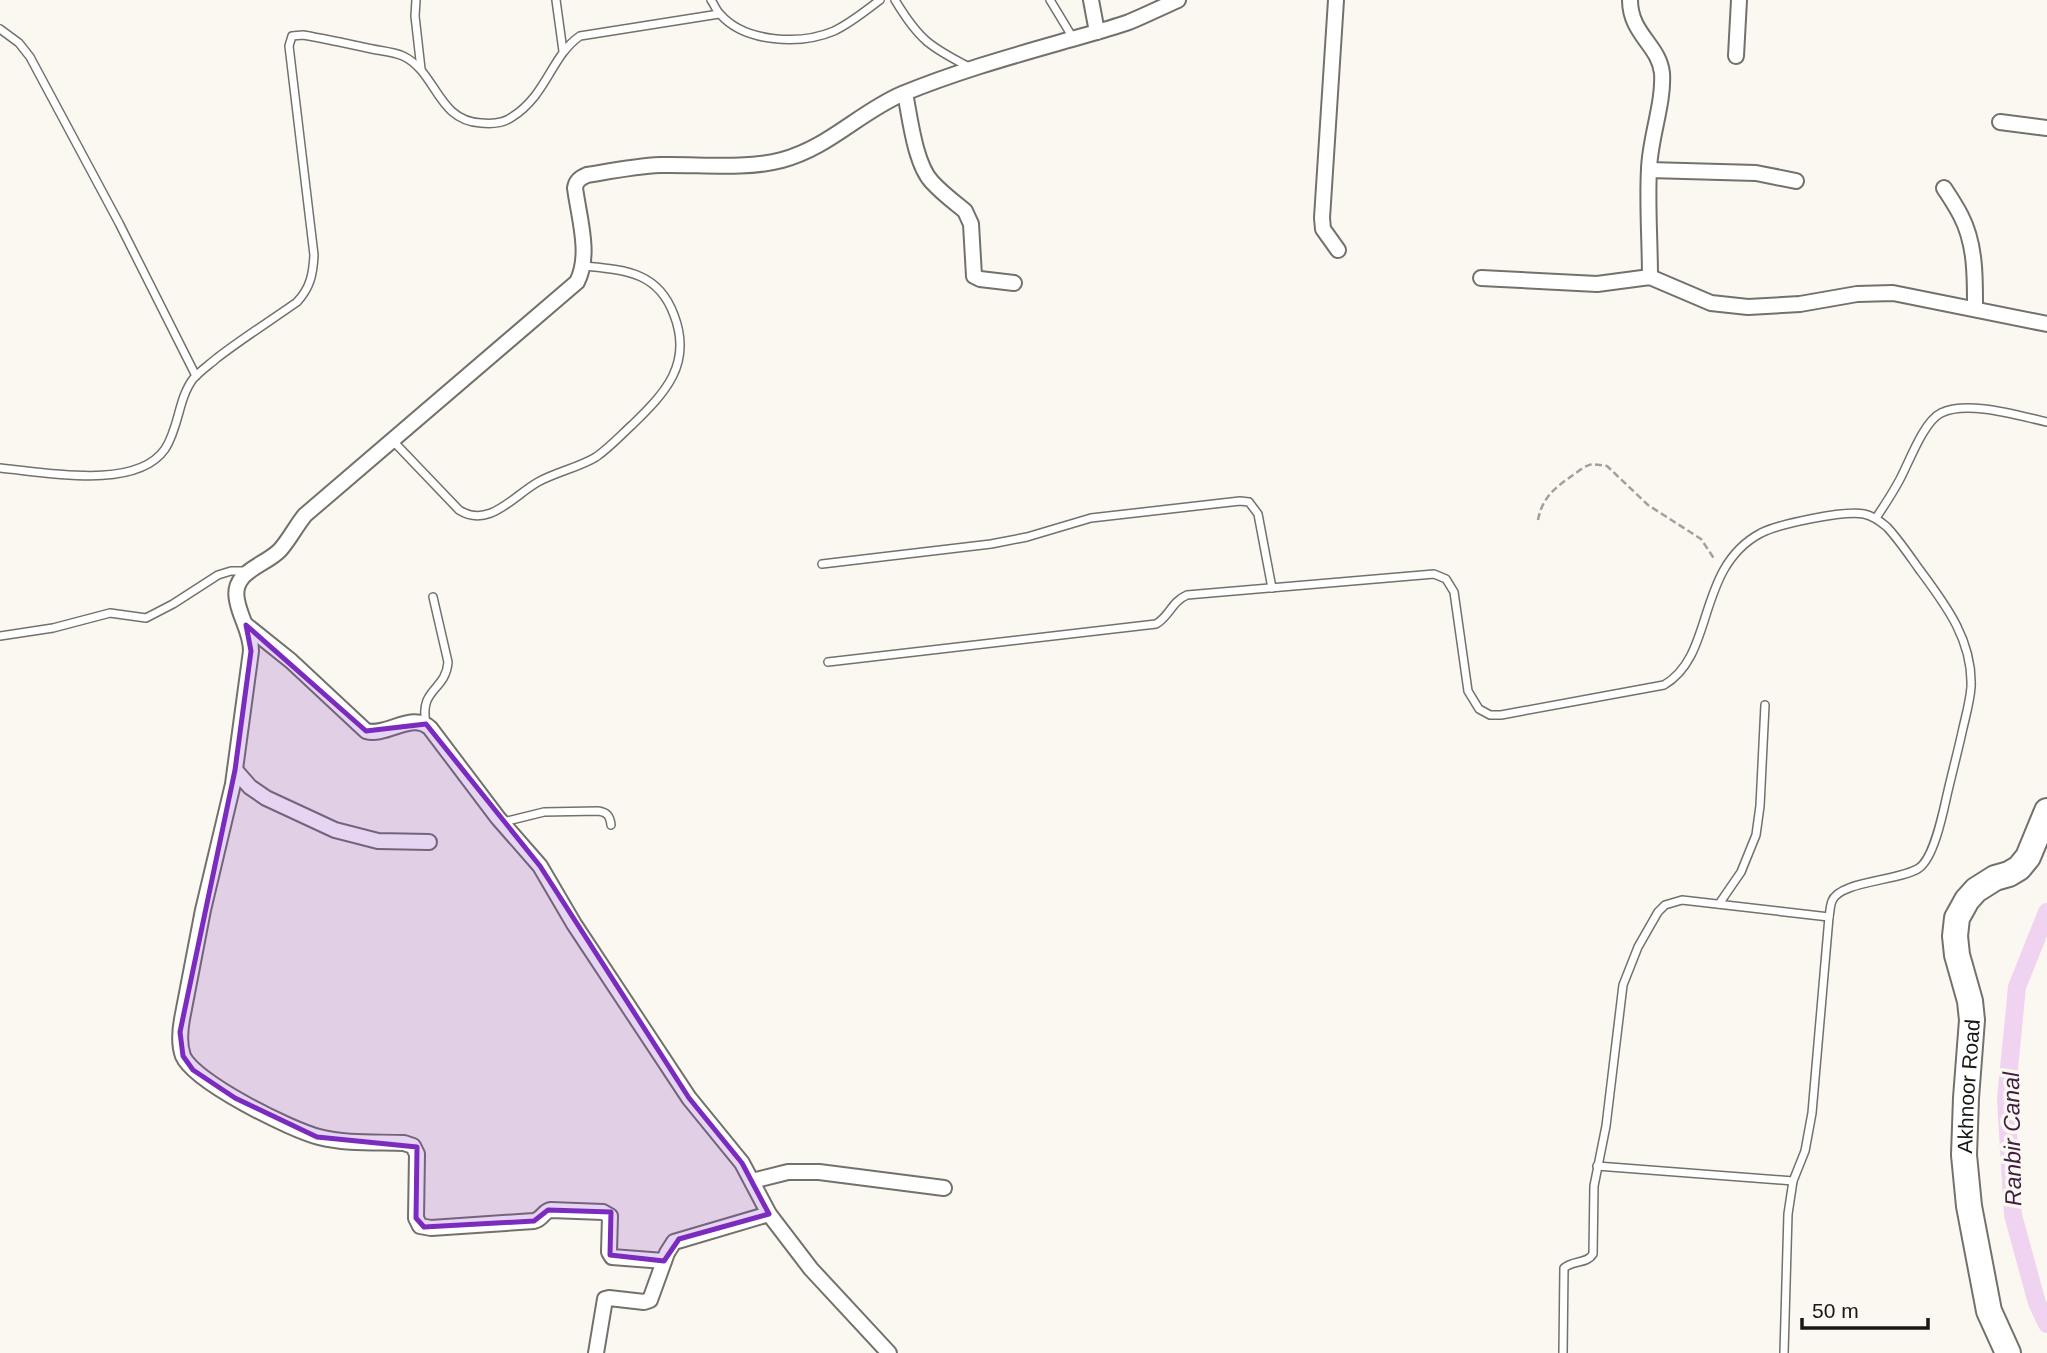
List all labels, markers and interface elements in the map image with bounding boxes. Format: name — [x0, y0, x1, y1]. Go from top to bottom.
street label: Akhnoor Road — [1953, 1018, 1984, 1154]
water label: Ranbir Canal — [1998, 1071, 2026, 1206]
scale bar — [1802, 1286, 1928, 1330]
text: 50 m — [1812, 1299, 1859, 1322]

